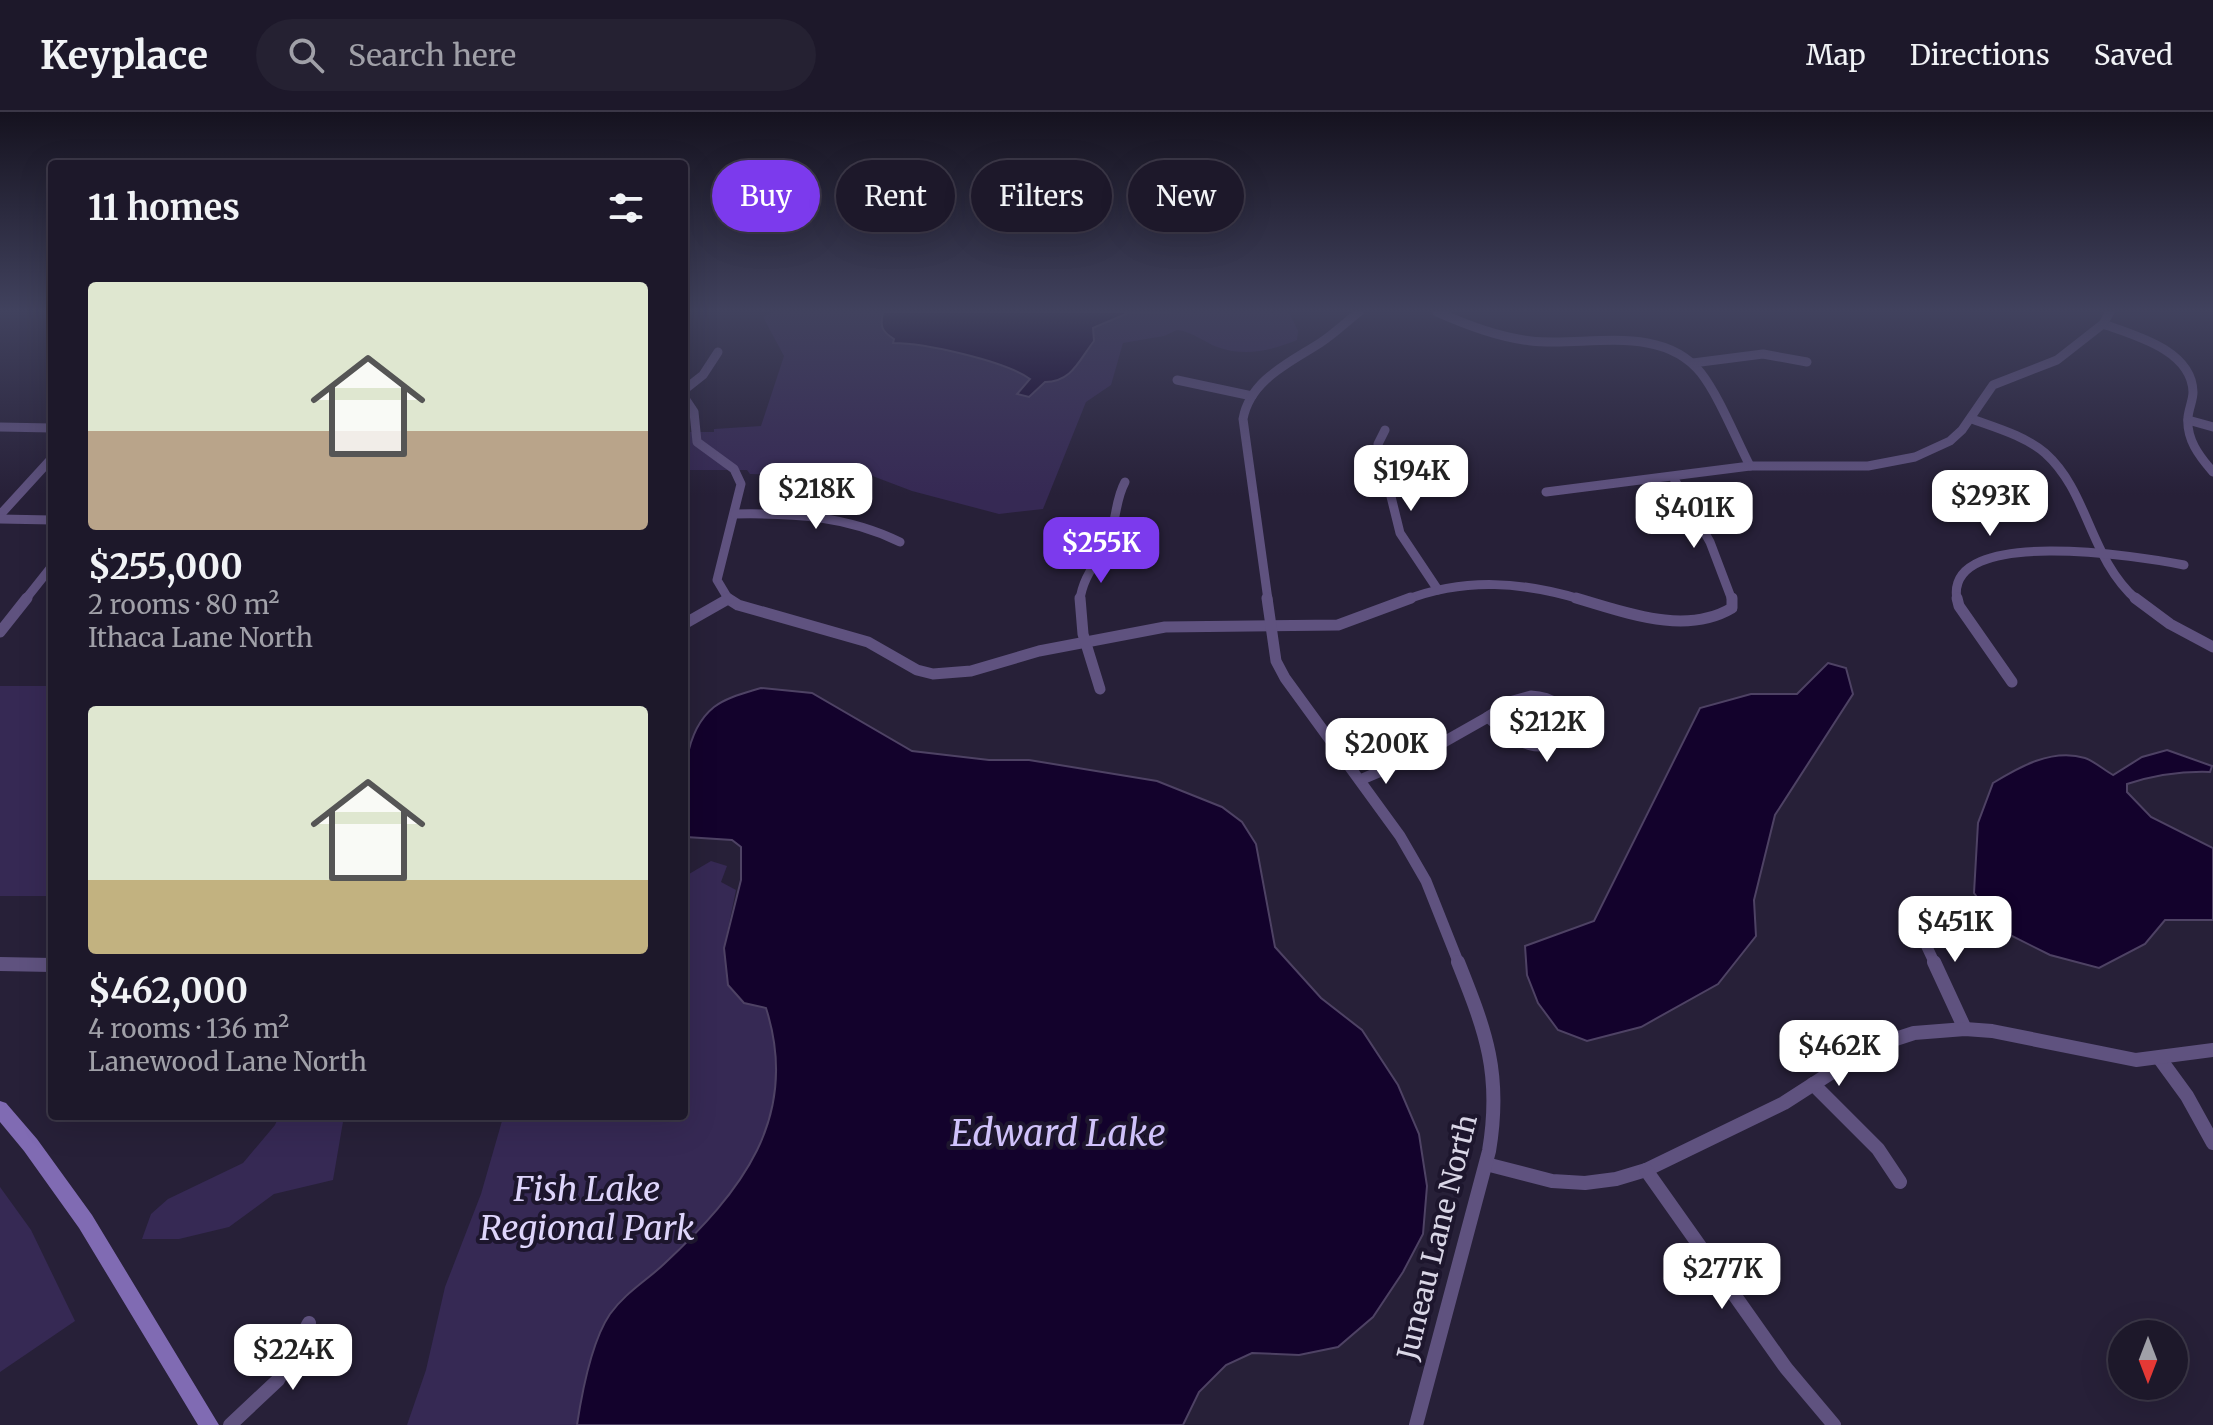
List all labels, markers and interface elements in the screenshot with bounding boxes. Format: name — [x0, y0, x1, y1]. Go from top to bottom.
search box — [256, 19, 816, 91]
text: Keyplace — [40, 32, 208, 79]
icon: search — [284, 33, 328, 77]
text: Search here — [348, 36, 516, 74]
text: Map — [1806, 37, 1866, 73]
text: Directions — [1910, 37, 2050, 73]
text: Saved — [2094, 37, 2173, 73]
chip: Buy — [712, 160, 820, 232]
chip: Rent — [836, 160, 955, 232]
chip: Filters — [971, 160, 1112, 232]
chip: New — [1128, 160, 1244, 232]
icon: filters — [604, 186, 648, 230]
text: 11 homes — [88, 187, 240, 229]
icon: home — [296, 334, 440, 478]
pin: $194K — [1355, 445, 1467, 513]
text: $194K — [1372, 454, 1450, 487]
pin: $218K — [760, 463, 872, 531]
pin: $293K — [1934, 470, 2046, 538]
text: $218K — [777, 472, 855, 505]
text: $293K — [1950, 479, 2030, 512]
pin: $401K — [1638, 482, 1750, 550]
text: $401K — [1654, 491, 1734, 524]
pin: $255K — [1045, 517, 1157, 585]
text: $255K — [1061, 526, 1141, 559]
text: $255,000 — [88, 546, 243, 588]
text: 2 rooms · 80 m² — [88, 588, 279, 621]
text: Ithaca Lane North — [88, 621, 313, 654]
pin: $212K — [1491, 696, 1603, 764]
text: $212K — [1508, 705, 1586, 738]
pin: $200K — [1330, 718, 1442, 786]
text: $200K — [1344, 727, 1428, 760]
icon: home — [296, 758, 440, 902]
pin: $451K — [1899, 896, 2011, 964]
text: $451K — [1917, 905, 1993, 938]
text: $462,000 — [88, 970, 248, 1012]
text: 4 rooms · 136 m² — [88, 1012, 289, 1045]
pin: $462K — [1783, 1020, 1895, 1088]
text: $462K — [1797, 1029, 1881, 1062]
text: Lanewood Lane North — [88, 1045, 367, 1078]
water label: Edward Lake — [950, 1111, 1166, 1156]
street label: Juneau Lane North — [1389, 1111, 1485, 1364]
park label: Fish Lake Regional Park — [480, 1168, 695, 1249]
pin: $277K — [1666, 1243, 1778, 1311]
text: $277K — [1681, 1252, 1763, 1285]
north arrow — [2108, 1320, 2188, 1400]
map controls — [2108, 1320, 2188, 1400]
pin: $224K — [237, 1324, 349, 1392]
text: $224K — [252, 1333, 334, 1366]

